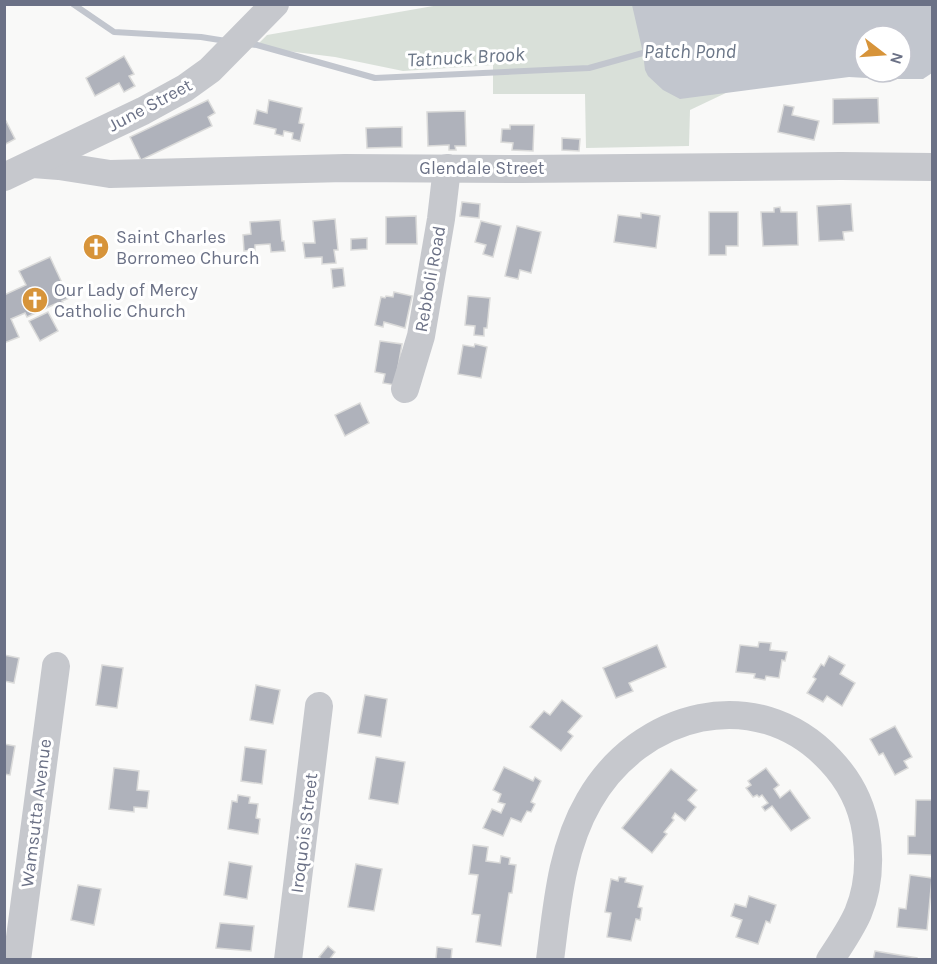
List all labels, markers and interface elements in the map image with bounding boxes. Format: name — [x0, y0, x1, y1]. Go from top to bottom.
north arrow — [853, 24, 913, 84]
water label: Patch Pond — [644, 40, 737, 63]
water label: Tatnuck Brook — [407, 42, 526, 72]
text: N — [886, 50, 908, 67]
street label: June Street — [104, 74, 196, 136]
street label: Glendale Street — [419, 157, 545, 179]
street label: Rebboli Road — [410, 224, 450, 334]
place label: Saint Charles Borromeo Church — [116, 226, 260, 269]
church icon: Saint Charles Borromeo Church — [81, 232, 111, 262]
place label: Our Lady of Mercy Catholic Church — [54, 279, 199, 322]
church icon: Our Lady of Mercy Catholic Church — [20, 285, 50, 315]
street label: Wamsutta Avenue — [16, 737, 56, 889]
street label: Iroquois Street — [286, 771, 322, 894]

